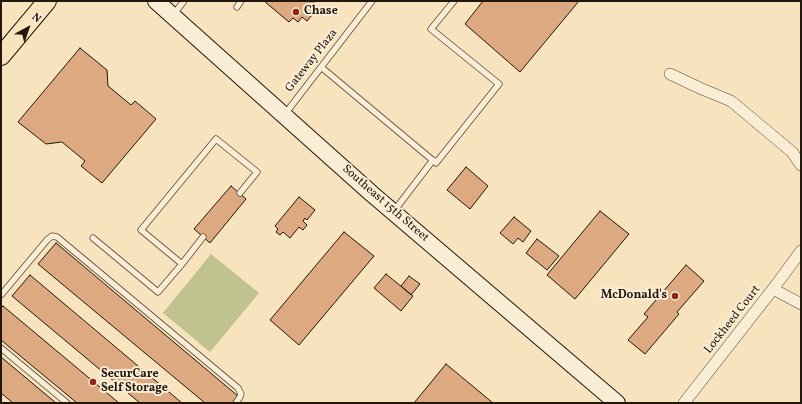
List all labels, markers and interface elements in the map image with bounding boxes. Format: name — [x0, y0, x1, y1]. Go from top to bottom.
place label: Chase — [304, 5, 338, 19]
marker: Chase — [291, 7, 301, 17]
north arrow — [8, 8, 48, 48]
text: N — [28, 10, 44, 27]
street label: Gateway Plaza — [283, 26, 341, 96]
street label: Southeast 15th Street — [339, 162, 431, 246]
street label: Lockheed Court — [702, 283, 764, 357]
place label: McDonald's — [601, 289, 667, 303]
marker: McDonald's — [670, 291, 680, 301]
place label: SecurCare Self Storage — [101, 368, 168, 396]
marker: SecurCare Self Storage — [88, 377, 98, 387]

